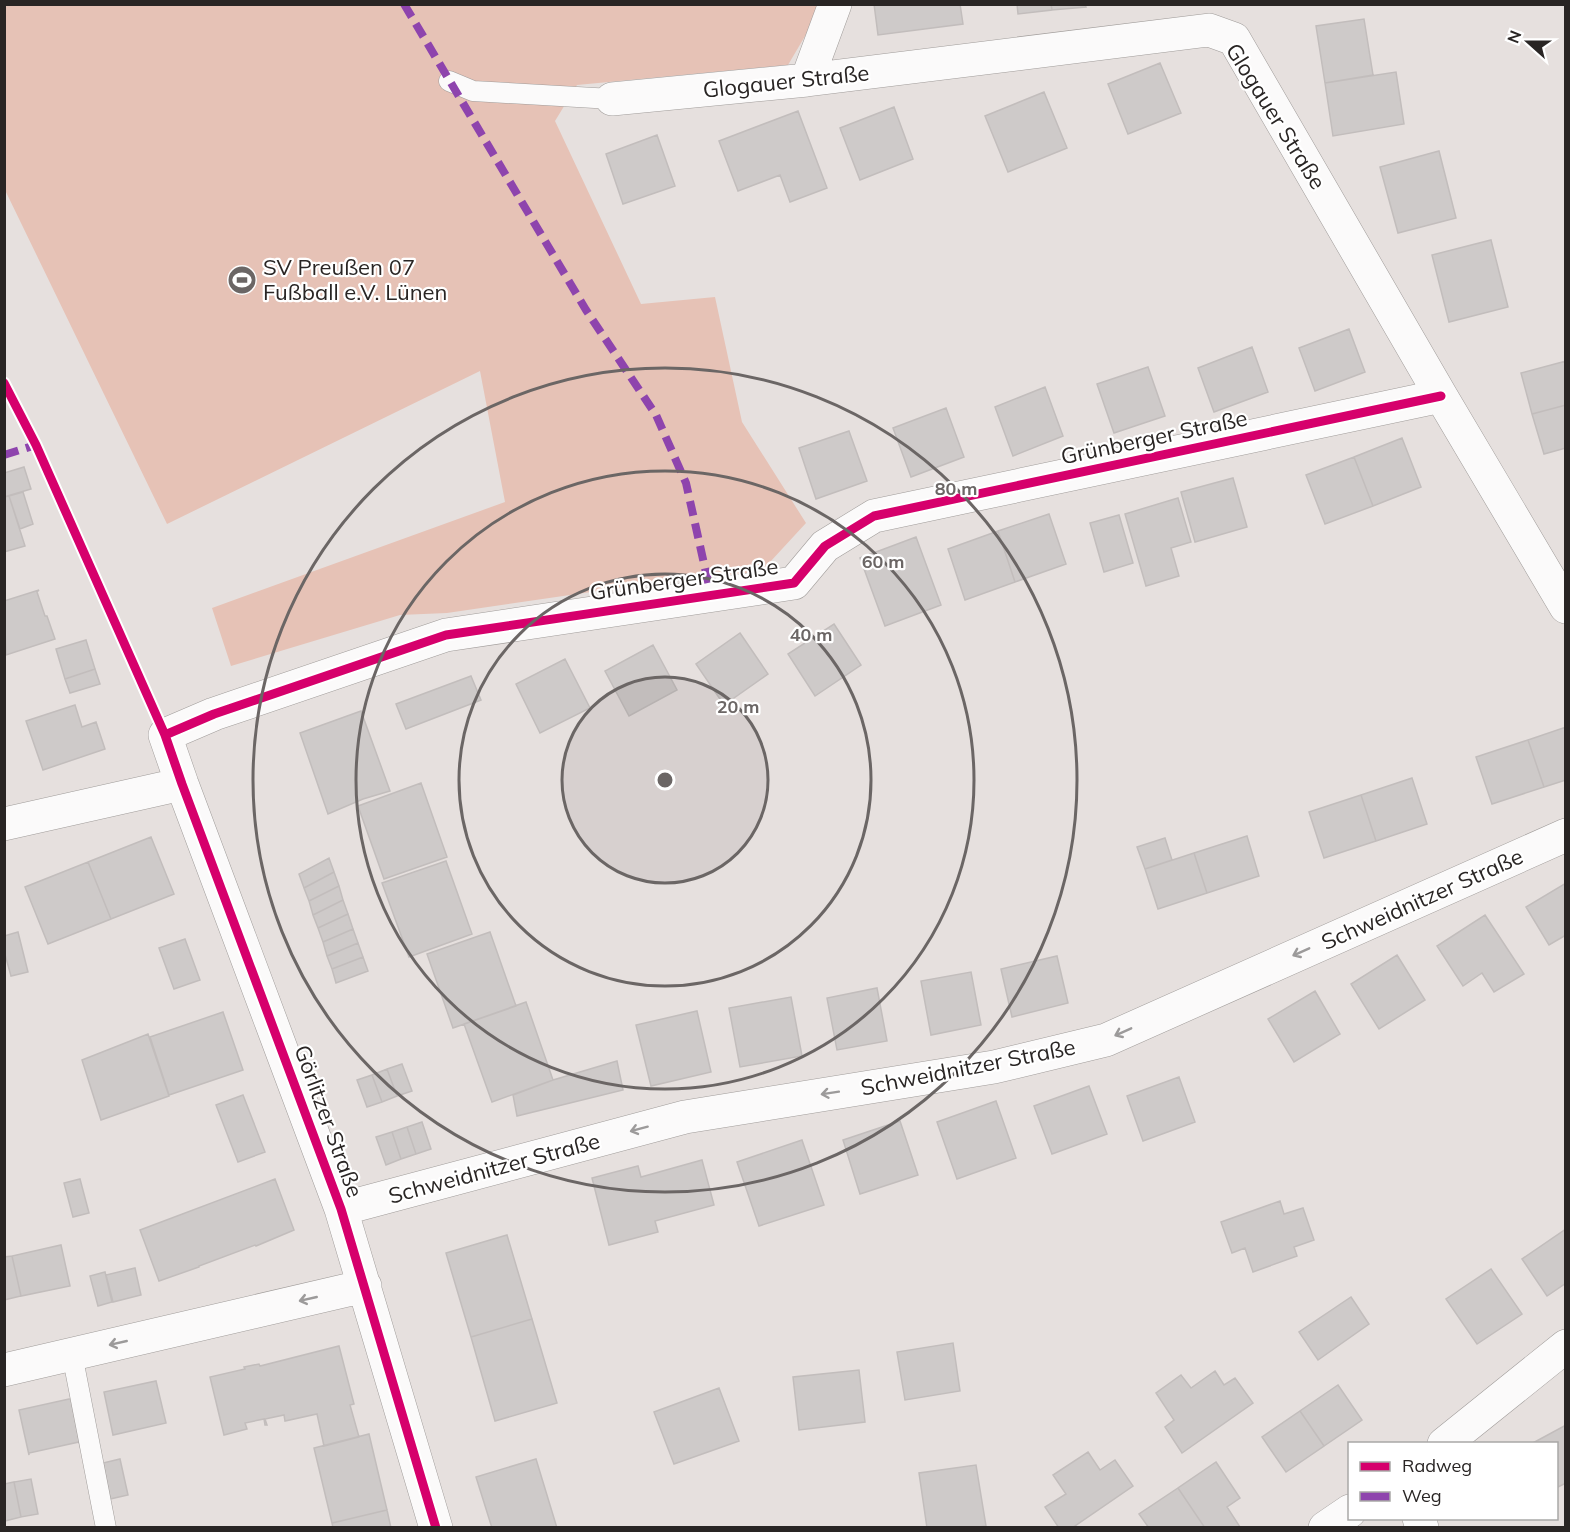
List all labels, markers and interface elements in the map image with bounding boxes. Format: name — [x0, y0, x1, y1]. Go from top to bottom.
north arrow — [1498, 12, 1558, 72]
text: N — [1502, 27, 1525, 46]
street label: Glogauer Straße — [1220, 38, 1332, 194]
street label: Glogauer Straße — [701, 58, 871, 104]
place label: SV Preußen 07 Fußball e.V. Lünen — [263, 253, 447, 306]
sports icon: SV Preußen 07 Fußball e.V. Lünen — [226, 264, 258, 296]
street label: Grünberger Straße — [1058, 404, 1250, 470]
text: 80 m — [935, 477, 977, 500]
text: 60 m — [862, 550, 904, 573]
street label: Grünberger Straße — [588, 552, 780, 606]
text: 40 m — [790, 623, 832, 646]
text: 20 m — [717, 695, 759, 718]
centre of rings — [655, 770, 675, 790]
street label: Schweidnitzer Straße — [1317, 842, 1527, 956]
one-way arrow — [1292, 948, 1310, 959]
one-way arrow — [1114, 1027, 1133, 1038]
street label: Schweidnitzer Straße — [858, 1032, 1078, 1102]
street label: Görlitzer Straße — [288, 1041, 370, 1201]
one-way arrow — [821, 1088, 840, 1099]
one-way arrow — [629, 1124, 648, 1136]
street label: Schweidnitzer Straße — [385, 1126, 603, 1210]
one-way arrow — [299, 1294, 318, 1306]
one-way arrow — [109, 1338, 128, 1350]
legend — [1348, 1442, 1558, 1520]
text: Radweg — [1402, 1454, 1472, 1477]
text: Weg — [1402, 1484, 1442, 1507]

